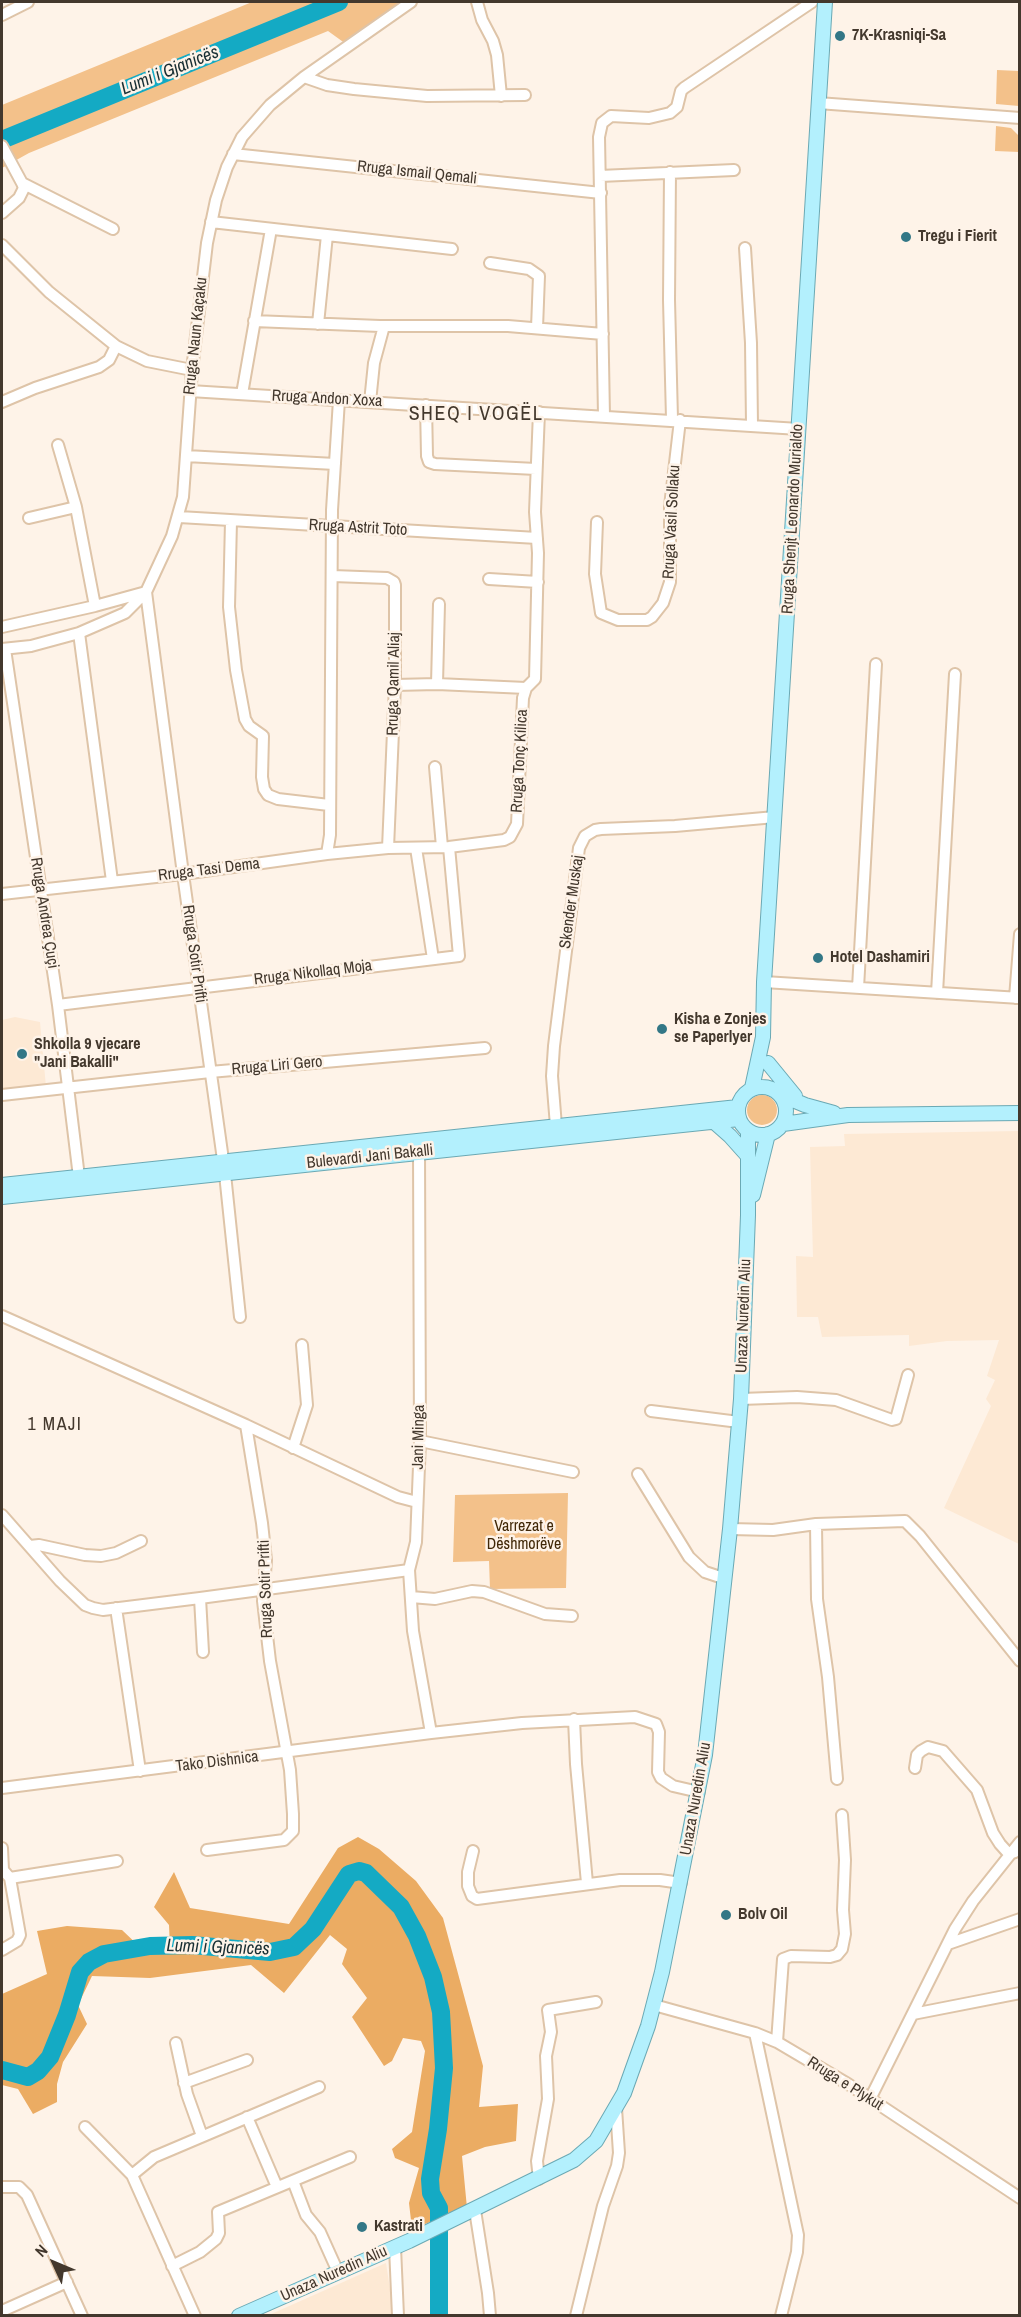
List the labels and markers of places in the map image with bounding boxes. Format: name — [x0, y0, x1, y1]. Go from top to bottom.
place label: 7K-Krasniqi-Sa — [852, 26, 946, 46]
marker: 7K-Krasniqi-Sa — [833, 29, 847, 43]
place label: Tregu i Fierit — [918, 227, 997, 247]
marker: Tregu i Fierit — [899, 230, 913, 244]
place label: Hotel Dashamiri — [830, 948, 930, 968]
marker: Hotel Dashamiri — [811, 951, 825, 965]
place label: Kisha e Zonjes se Paperlyer — [674, 1010, 767, 1048]
marker: Kisha e Zonjes se Paperlyer — [655, 1022, 669, 1036]
place label: Shkolla 9 vjecare "Jani Bakalli" — [34, 1035, 140, 1073]
marker: Shkolla 9 vjecare "Jani Bakalli" — [15, 1047, 29, 1061]
place label: Bolv Oil — [738, 1905, 788, 1925]
marker: Bolv Oil — [719, 1908, 733, 1922]
place label: Kastrati — [374, 2217, 423, 2237]
marker: Kastrati — [355, 2220, 369, 2234]

